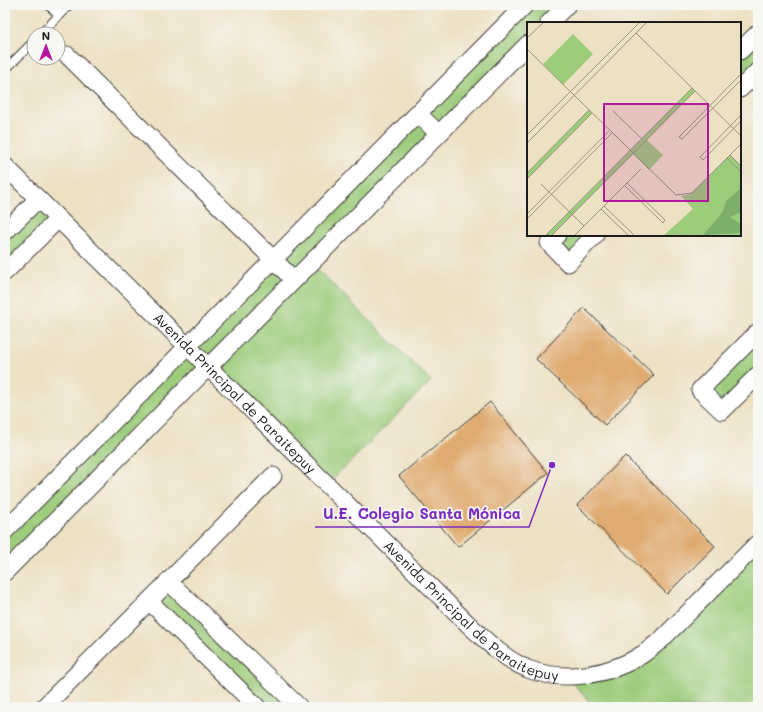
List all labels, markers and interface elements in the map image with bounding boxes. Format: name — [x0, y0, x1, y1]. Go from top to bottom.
inset map — [527, 22, 741, 236]
north arrow — [26, 26, 66, 66]
text: N — [42, 28, 50, 43]
street label: Avenida Principal de Paraitepuy — [149, 308, 321, 478]
callout: U.E. Colegio Santa Mónica — [315, 500, 529, 527]
text: U.E. Colegio Santa Mónica — [323, 503, 521, 523]
street label: Avenida Principal de Paraitepuy — [380, 536, 560, 685]

